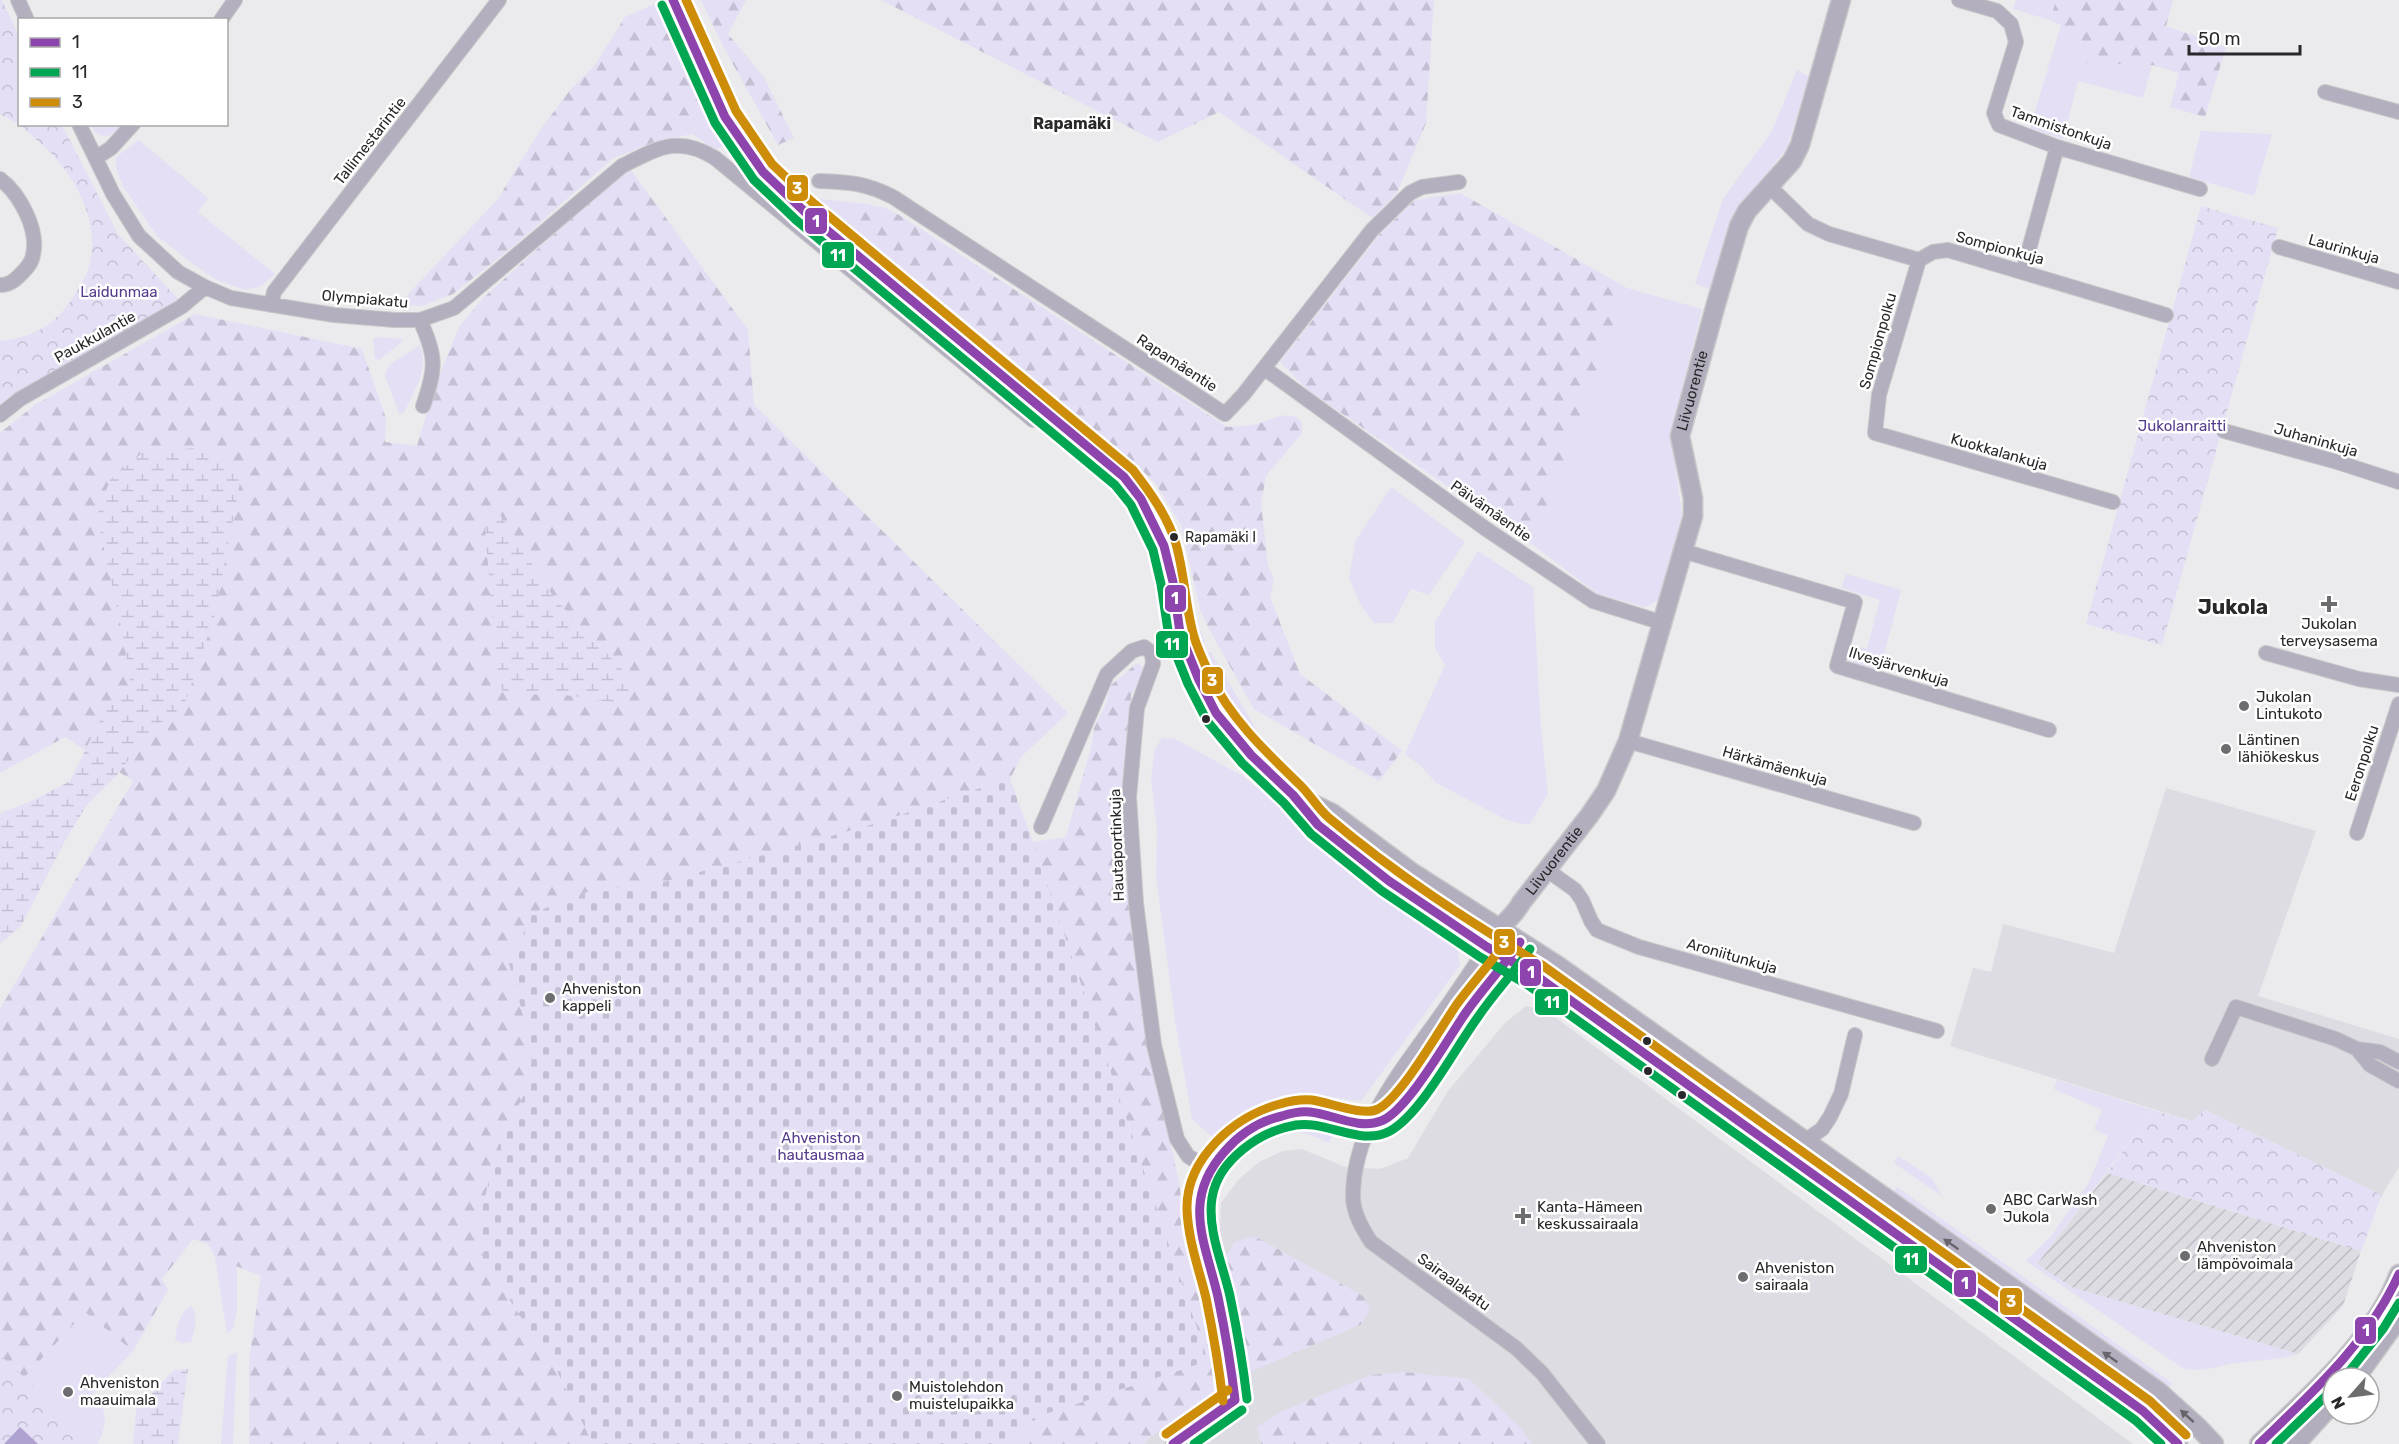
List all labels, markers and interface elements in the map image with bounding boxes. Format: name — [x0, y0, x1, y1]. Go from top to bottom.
legend — [18, 18, 228, 126]
scale bar — [2189, 18, 2300, 56]
text: 50 m — [2198, 28, 2241, 50]
text: 1 — [72, 31, 80, 53]
text: 11 — [72, 61, 87, 83]
text: 3 — [72, 91, 83, 113]
street label: Tallimestarintie — [330, 94, 410, 188]
street label: Tammistonkuja — [2008, 102, 2114, 154]
district label: Rapamäki — [1033, 114, 1111, 133]
line badge: 3 — [786, 174, 809, 202]
text: 3 — [792, 179, 802, 198]
line badge: 1 — [804, 207, 828, 235]
text: 1 — [812, 212, 820, 231]
street label: Sompionkuja — [1954, 228, 2046, 268]
street label: Laurinkuja — [2306, 230, 2382, 268]
line badge: 11 — [821, 241, 855, 269]
text: 11 — [830, 246, 846, 265]
park label: Laidunmaa — [80, 283, 158, 301]
street label: Olympiakatu — [321, 286, 409, 312]
street label: Sompionpolku — [1856, 291, 1900, 391]
street label: Paukkulantie — [51, 307, 139, 367]
street label: Rapamäentie — [1133, 330, 1221, 396]
street label: Liivuorentie — [1673, 348, 1712, 433]
park label: Jukolanraitti — [2138, 417, 2226, 435]
street label: Juhaninkuja — [2272, 419, 2360, 461]
street label: Kuokkalankuja — [1949, 430, 2049, 474]
street label: Päivämäentie — [1447, 477, 1535, 545]
place label: Rapamäki I — [1185, 529, 1256, 546]
marker: Rapamäki I — [1168, 531, 1180, 543]
line badge: 1 — [1164, 584, 1187, 613]
text: 1 — [1171, 589, 1179, 608]
district label: Jukola — [2198, 594, 2268, 619]
marker: Jukolan terveysasema — [2320, 595, 2338, 613]
place label: Jukolan terveysasema — [2280, 615, 2378, 650]
line badge: 11 — [1155, 630, 1189, 659]
text: 11 — [1164, 635, 1180, 654]
street label: Ilvesjärvenkuja — [1847, 643, 1951, 691]
line badge: 3 — [1201, 666, 1224, 695]
text: 3 — [1207, 671, 1217, 690]
place label: Jukolan Lintukoto — [2256, 688, 2322, 723]
marker: Jukolan Lintukoto — [2237, 699, 2251, 713]
unlabelled marker — [1200, 713, 1212, 725]
street label: Eeronpolku — [2341, 723, 2383, 803]
place label: Läntinen lähiökeskus — [2238, 731, 2319, 766]
street label: Härkämäenkuja — [1720, 742, 1830, 790]
marker: Läntinen lähiökeskus — [2219, 742, 2233, 756]
street label: Hautaportinkuja — [1106, 788, 1128, 902]
street label: Liivuorentie — [1522, 823, 1587, 899]
line badge: 3 — [1493, 928, 1516, 956]
text: 3 — [1499, 933, 1509, 952]
street label: Aroniitunkuja — [1685, 934, 1779, 978]
line badge: 1 — [1519, 958, 1542, 987]
text: 1 — [1527, 963, 1535, 982]
place label: Ahveniston kappeli — [562, 980, 641, 1015]
line badge: 11 — [1534, 988, 1569, 1016]
marker: Ahveniston kappeli — [543, 991, 557, 1005]
text: 11 — [1544, 993, 1560, 1012]
unlabelled marker — [1641, 1035, 1653, 1047]
unlabelled marker — [1642, 1065, 1654, 1077]
unlabelled marker — [1676, 1089, 1688, 1101]
park label: Ahveniston hautausmaa — [777, 1129, 865, 1164]
place label: ABC CarWash Jukola — [2003, 1191, 2097, 1226]
place label: Kanta-Hämeen keskussairaala — [1537, 1198, 1643, 1233]
marker: ABC CarWash Jukola — [1984, 1202, 1998, 1216]
marker: Kanta-Hämeen keskussairaala — [1514, 1207, 1532, 1225]
one-way arrow — [1944, 1238, 1960, 1250]
place label: Ahveniston lämpövoimala — [2197, 1238, 2293, 1273]
line badge: 11 — [1894, 1245, 1928, 1274]
street label: Sairaalakatu — [1414, 1249, 1494, 1315]
marker: Ahveniston lämpövoimala — [2178, 1249, 2192, 1263]
text: 11 — [1903, 1250, 1919, 1269]
place label: Ahveniston sairaala — [1755, 1259, 1834, 1294]
line badge: 1 — [1953, 1269, 1977, 1298]
marker: Ahveniston sairaala — [1736, 1270, 1750, 1284]
text: 1 — [1961, 1274, 1969, 1293]
line badge: 3 — [1999, 1287, 2023, 1316]
text: 3 — [2006, 1292, 2016, 1311]
line badge: 1 — [2354, 1316, 2377, 1345]
text: 1 — [2362, 1321, 2370, 1340]
one-way arrow — [2103, 1351, 2119, 1363]
north arrow — [2321, 1366, 2381, 1426]
place label: Ahveniston maauimala — [80, 1374, 159, 1409]
place label: Muistolehdon muistelupaikka — [909, 1378, 1014, 1413]
marker: Ahveniston maauimala — [61, 1385, 75, 1399]
marker: Muistolehdon muistelupaikka — [890, 1389, 904, 1403]
text: N — [2327, 1393, 2349, 1412]
one-way arrow — [2179, 1410, 2195, 1423]

